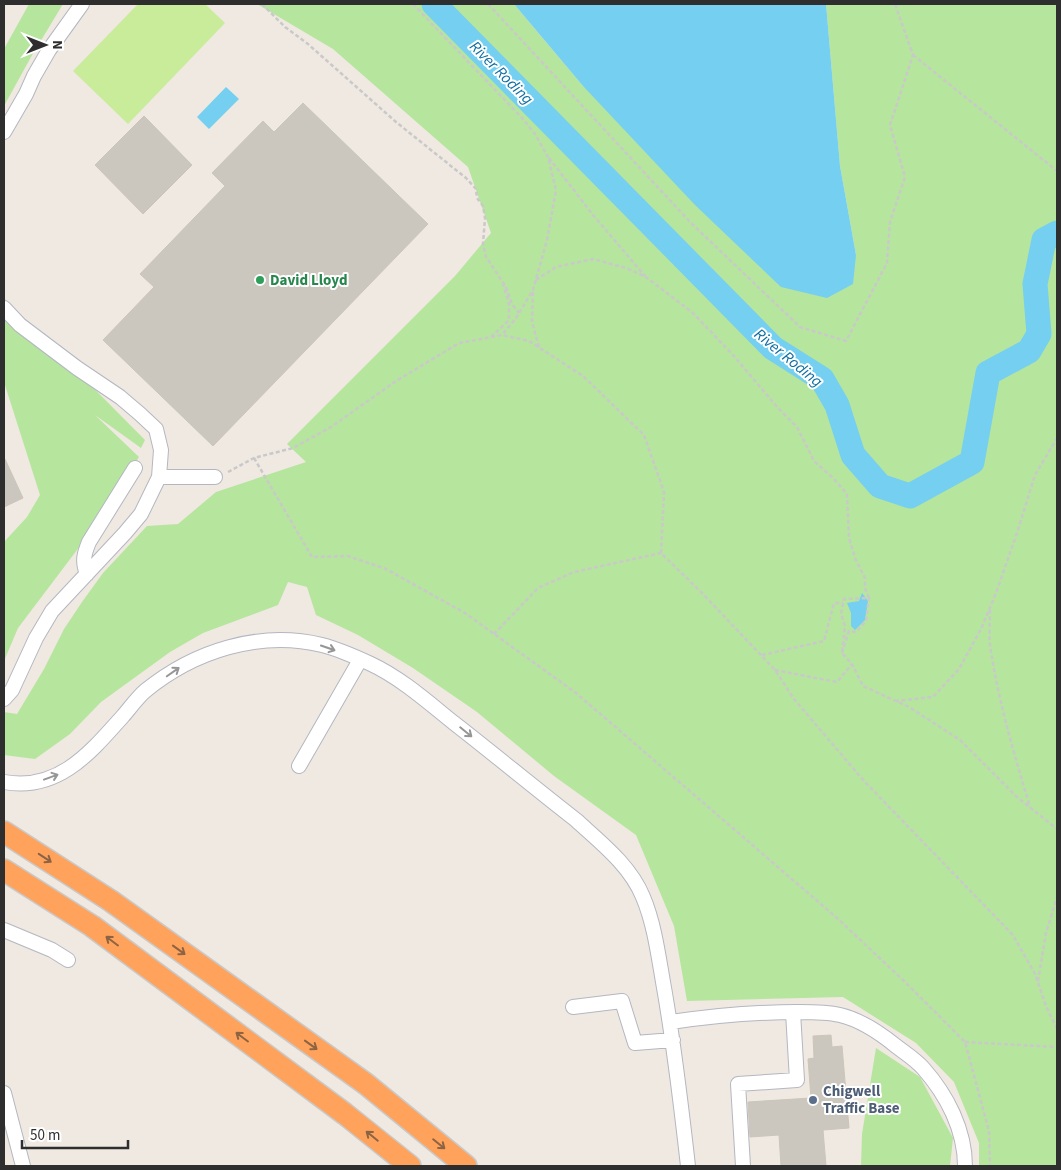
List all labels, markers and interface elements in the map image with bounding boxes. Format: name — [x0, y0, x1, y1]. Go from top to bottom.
north arrow — [20, 20, 70, 70]
water label: River Roding — [464, 36, 538, 110]
text: N — [47, 40, 67, 50]
place label: David Lloyd — [270, 270, 348, 291]
marker: David Lloyd — [254, 274, 266, 286]
water label: River Roding — [749, 323, 827, 392]
one-way arrow — [320, 644, 335, 653]
one-way arrow — [165, 667, 179, 677]
one-way arrow — [459, 727, 472, 738]
one-way arrow — [43, 772, 58, 781]
one-way arrow — [37, 853, 51, 863]
one-way arrow — [106, 935, 119, 946]
one-way arrow — [172, 945, 186, 955]
one-way arrow — [236, 1032, 249, 1043]
one-way arrow — [304, 1040, 318, 1050]
place label: Chigwell Traffic Base — [823, 1081, 900, 1119]
marker: Chigwell Traffic Base — [807, 1094, 819, 1106]
scale bar — [22, 1118, 129, 1150]
text: 50 m — [30, 1125, 60, 1146]
one-way arrow — [366, 1130, 379, 1141]
one-way arrow — [432, 1139, 445, 1150]

